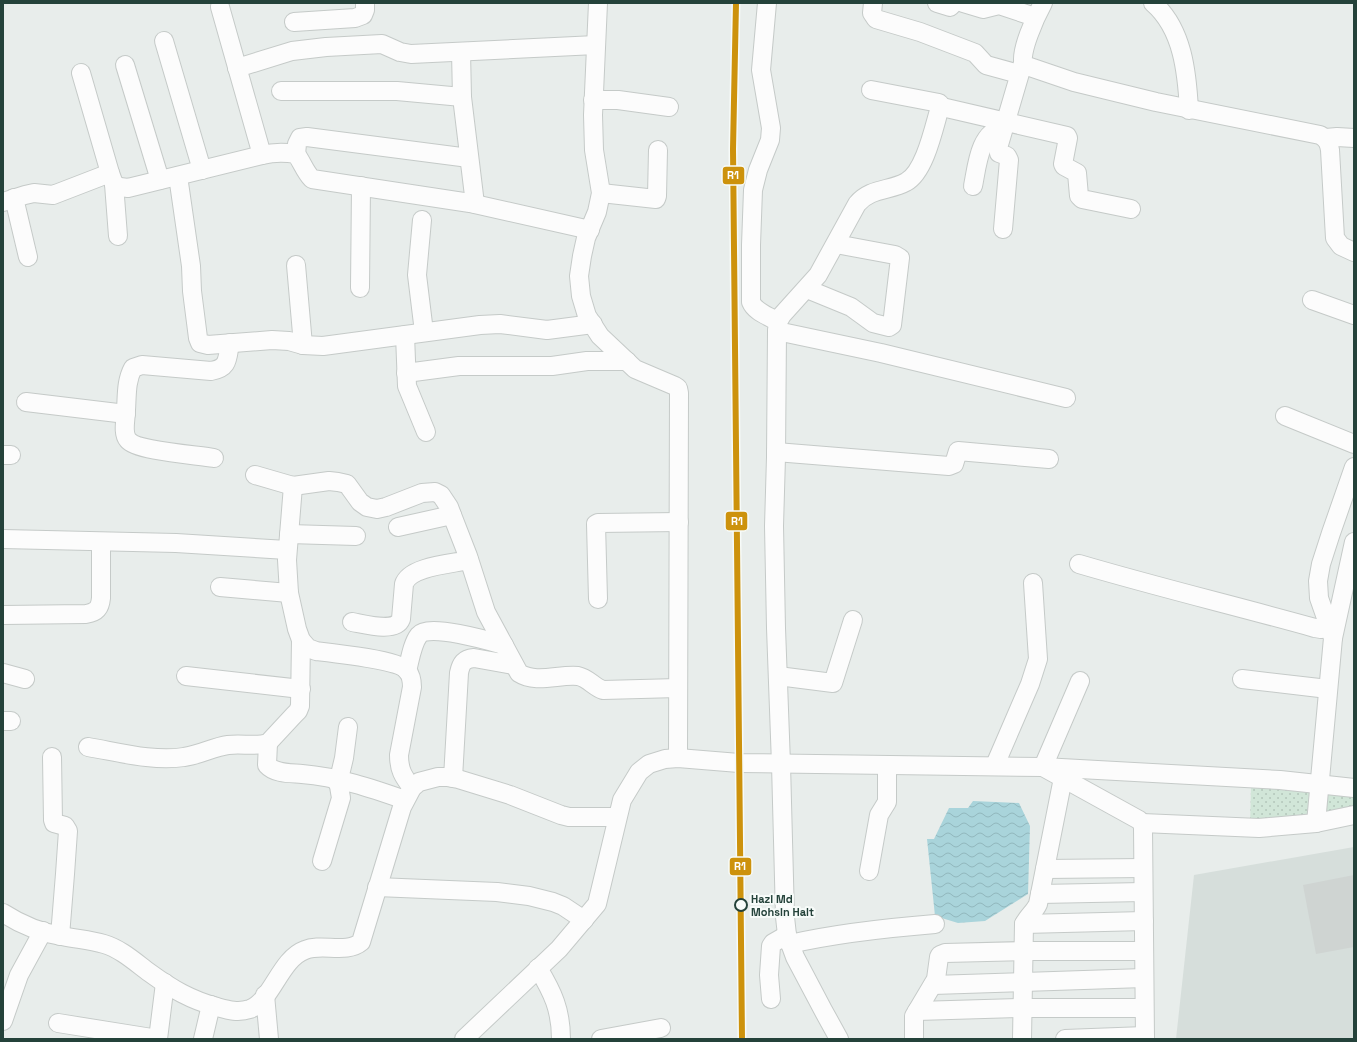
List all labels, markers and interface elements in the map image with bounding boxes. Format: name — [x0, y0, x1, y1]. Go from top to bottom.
line badge: R1 — [722, 166, 745, 185]
text: R1 — [727, 168, 739, 182]
line badge: R1 — [725, 511, 748, 531]
text: R1 — [731, 514, 743, 528]
line badge: R1 — [729, 857, 752, 876]
text: R1 — [734, 859, 746, 873]
place label: Hazi Md Mohsin Halt — [751, 892, 814, 919]
marker: Hazi Md Mohsin Halt — [734, 898, 748, 912]

